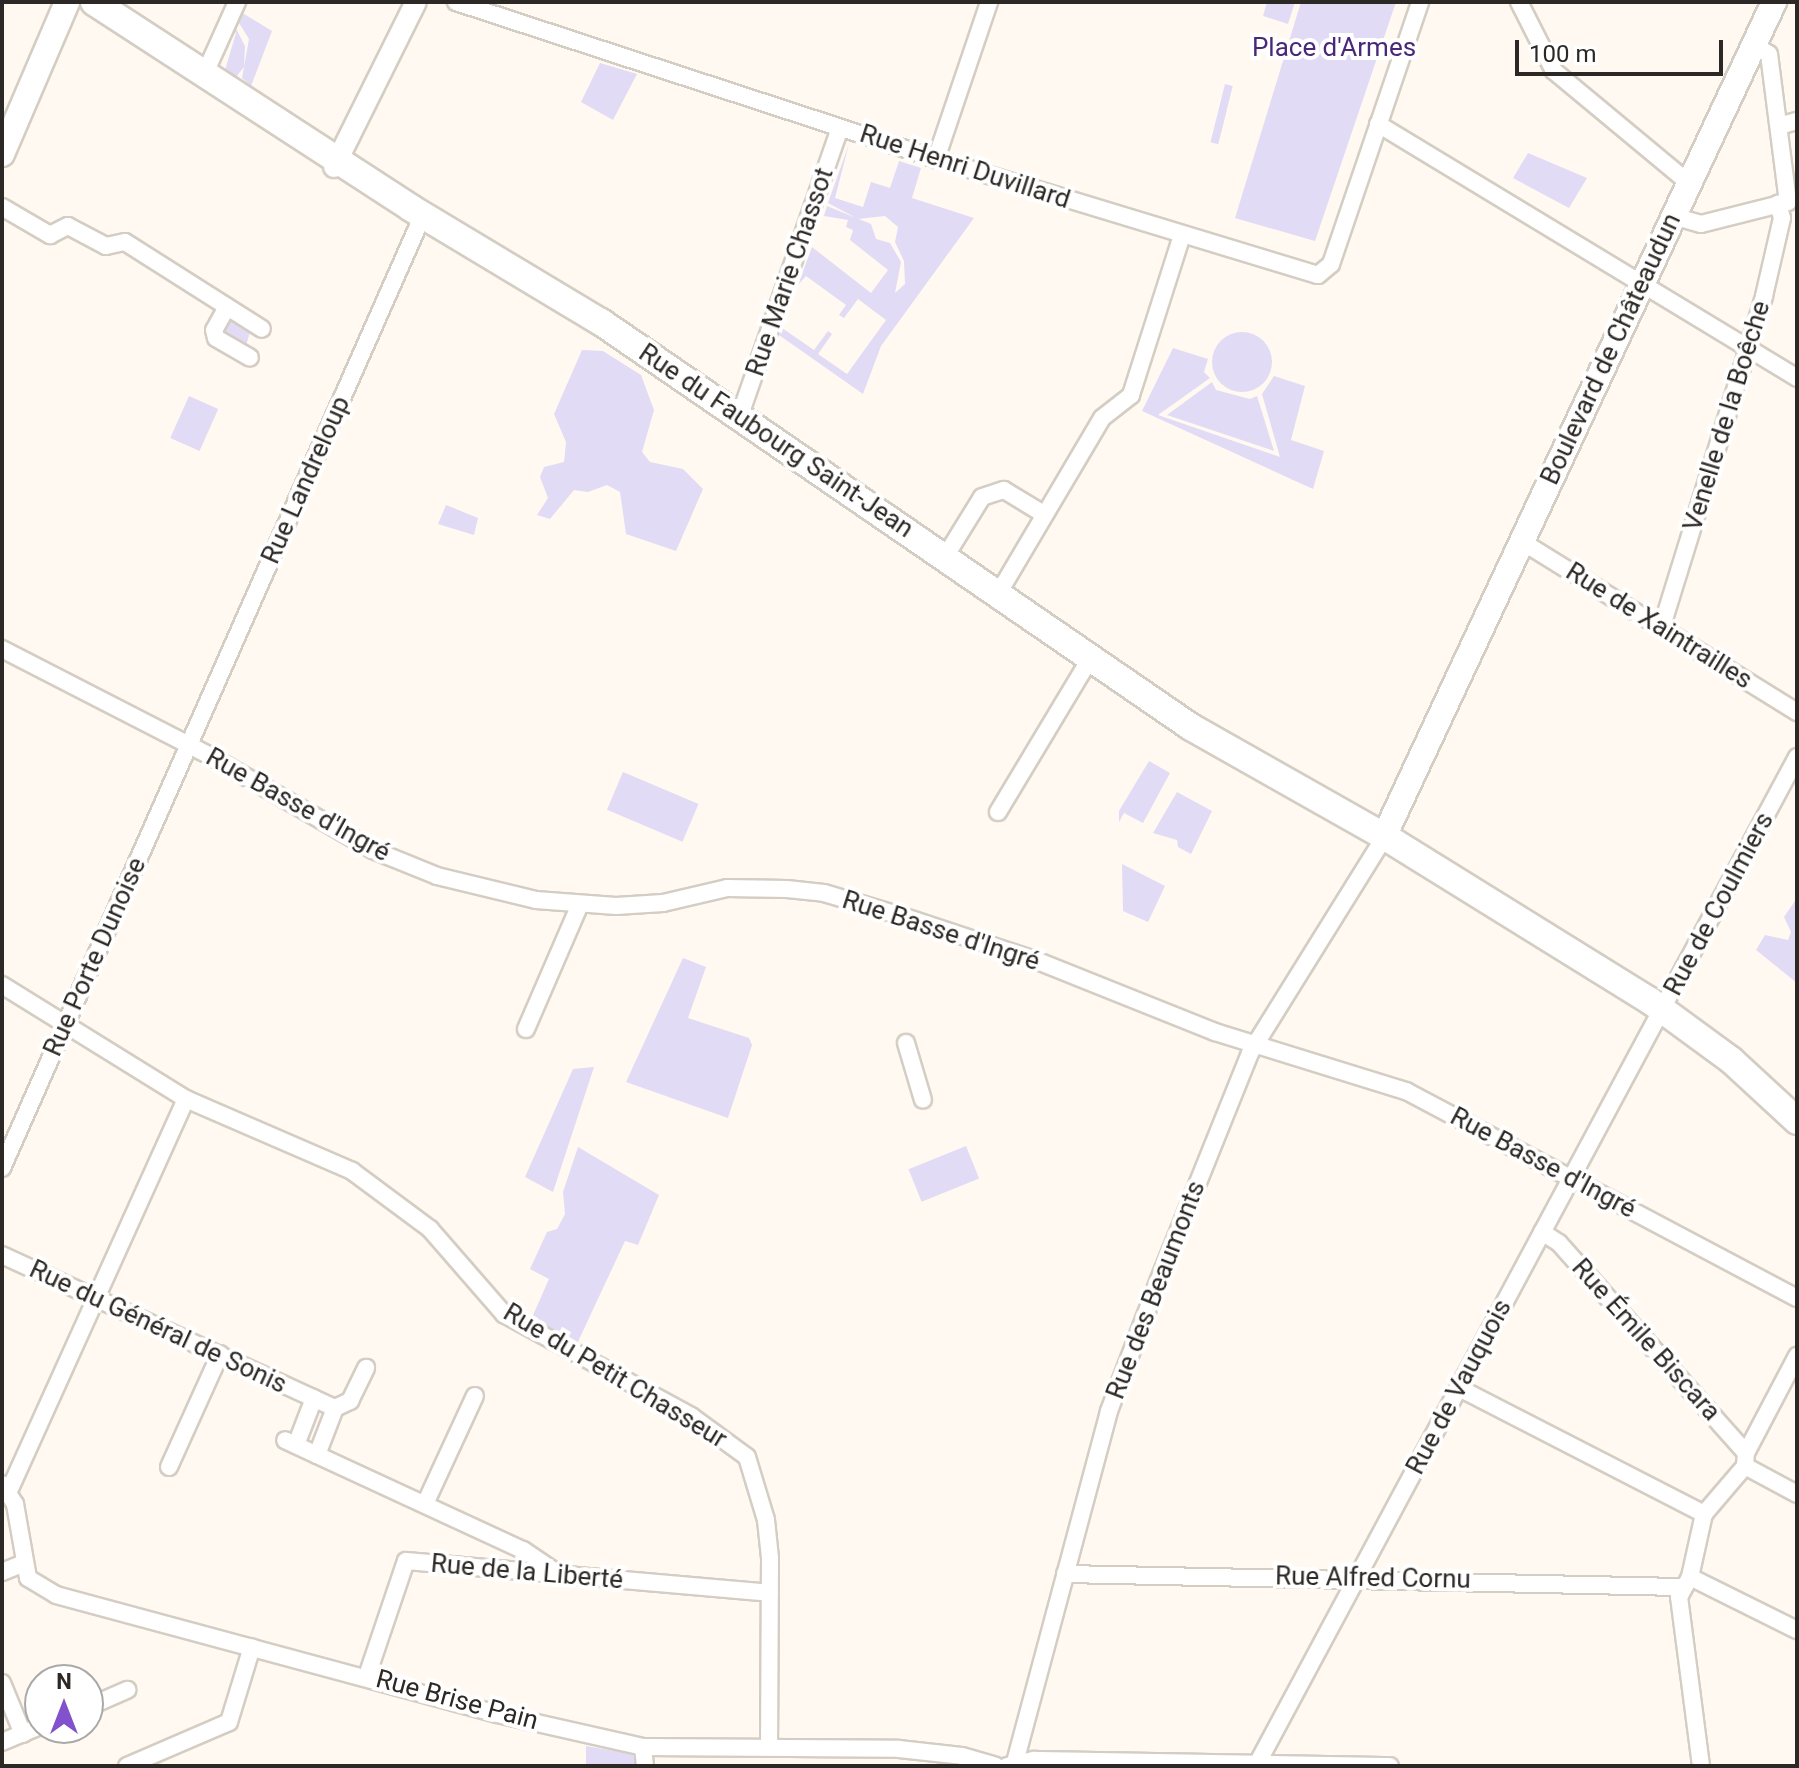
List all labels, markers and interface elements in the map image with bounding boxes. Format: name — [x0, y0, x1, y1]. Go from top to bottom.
scale bar — [1519, 24, 1727, 74]
park label: Place d'Armes — [1252, 32, 1416, 64]
text: 100 m — [1529, 40, 1596, 68]
street label: Rue Henri Duvillard — [856, 118, 1074, 216]
street label: Rue Marie Chassot — [740, 164, 840, 380]
street label: Boulevard de Châteaudun — [1534, 208, 1688, 490]
street label: Venelle de la Boêche — [1677, 297, 1777, 535]
street label: Rue du Faubourg Saint-Jean — [633, 337, 919, 545]
street label: Rue Landreloup — [255, 391, 357, 569]
street label: Rue de Xaintrailles — [1560, 556, 1758, 696]
street label: Rue Basse d'Ingré — [201, 742, 395, 868]
street label: Rue de Coulmiers — [1658, 807, 1780, 1001]
street label: Rue Porte Dunoise — [37, 853, 153, 1061]
street label: Rue Basse d'Ingré — [838, 884, 1044, 978]
street label: Rue Basse d'Ingré — [1445, 1101, 1641, 1225]
street label: Rue des Beaumonts — [1100, 1176, 1212, 1404]
street label: Rue Émile Biscara — [1565, 1253, 1727, 1427]
street label: Rue du Général de Sonis — [24, 1254, 292, 1400]
street label: Rue de Vauquois — [1400, 1294, 1518, 1480]
street label: Rue du Petit Chasseur — [498, 1297, 732, 1455]
street label: Rue de la Liberté — [430, 1548, 624, 1596]
street label: Rue Alfred Cornu — [1275, 1561, 1471, 1595]
street label: Rue Brise Pain — [372, 1663, 542, 1737]
north arrow — [24, 1664, 104, 1744]
text: N — [56, 1669, 72, 1694]

